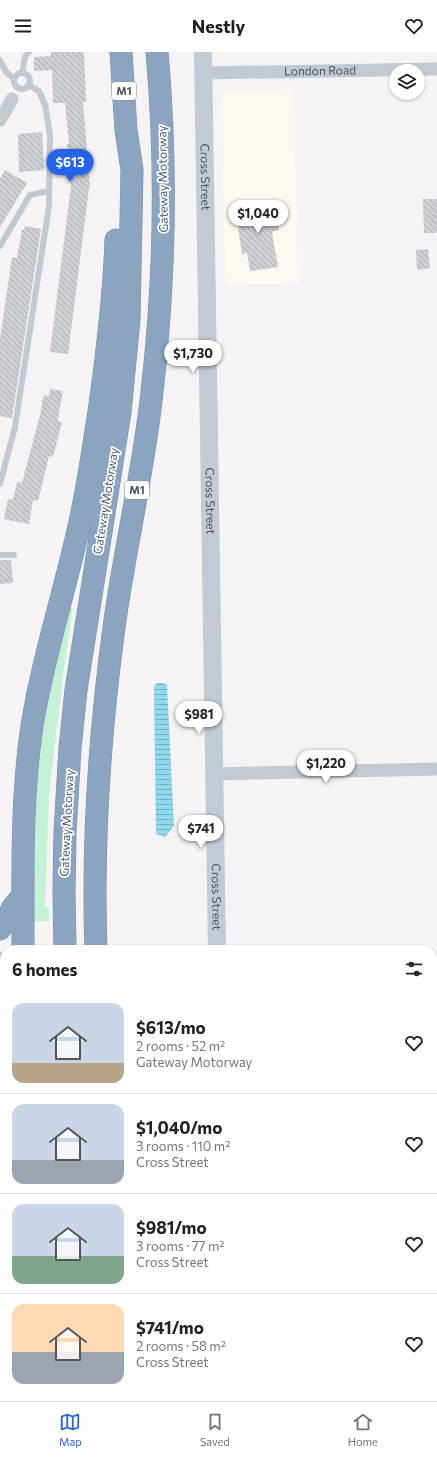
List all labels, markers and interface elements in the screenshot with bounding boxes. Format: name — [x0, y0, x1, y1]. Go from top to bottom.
icon: menu — [12, 15, 34, 37]
text: Nestly — [192, 15, 245, 37]
icon: heart — [403, 15, 425, 37]
street label: London Road — [284, 62, 356, 78]
map controls — [389, 64, 425, 100]
button: layers — [389, 64, 425, 100]
road number: M1 — [112, 82, 136, 100]
street label: Gateway Motorway — [154, 125, 170, 233]
street label: Cross Street — [198, 143, 213, 211]
pin: $613 — [46, 149, 94, 183]
text: $613 — [56, 154, 84, 170]
pin: $1,040 — [225, 200, 291, 234]
text: $1,040 — [237, 205, 279, 221]
pin: $1,730 — [160, 340, 226, 374]
text: $1,730 — [173, 345, 213, 361]
street label: Gateway Motorway — [90, 447, 120, 555]
street label: Cross Street — [203, 467, 219, 535]
road number: M1 — [125, 481, 149, 499]
pin: $981 — [175, 701, 223, 735]
text: $981 — [184, 706, 214, 722]
pin: $1,220 — [293, 750, 359, 784]
text: $1,220 — [306, 755, 346, 771]
street label: Gateway Motorway — [56, 769, 76, 877]
pin: $741 — [177, 815, 225, 849]
text: $741 — [187, 820, 215, 836]
street label: Cross Street — [210, 863, 225, 931]
icon: filters — [403, 958, 425, 980]
text: 6 homes — [12, 959, 77, 980]
text: $613/mo — [136, 1017, 206, 1038]
icon: home — [44, 1019, 92, 1067]
icon: heart — [403, 1032, 425, 1054]
text: 2 rooms · 52 m² — [136, 1038, 225, 1054]
text: Gateway Motorway — [136, 1054, 252, 1070]
text: $1,040/mo — [136, 1117, 222, 1138]
icon: home — [44, 1120, 92, 1168]
icon: heart — [403, 1133, 425, 1155]
text: 3 rooms · 110 m² — [136, 1138, 230, 1154]
text: Cross Street — [136, 1154, 209, 1170]
text: $981/mo — [136, 1217, 207, 1238]
icon: home — [44, 1220, 92, 1268]
icon: heart — [403, 1233, 425, 1255]
text: 3 rooms · 77 m² — [136, 1238, 225, 1254]
text: Cross Street — [136, 1254, 209, 1270]
text: $741/mo — [136, 1317, 204, 1338]
icon: home — [44, 1320, 92, 1368]
icon: heart — [403, 1333, 425, 1355]
text: 2 rooms · 58 m² — [136, 1338, 226, 1354]
text: Cross Street — [136, 1354, 209, 1370]
tab: Map — [59, 1411, 82, 1448]
tab: Saved — [200, 1411, 230, 1448]
tab: Home — [348, 1411, 378, 1448]

